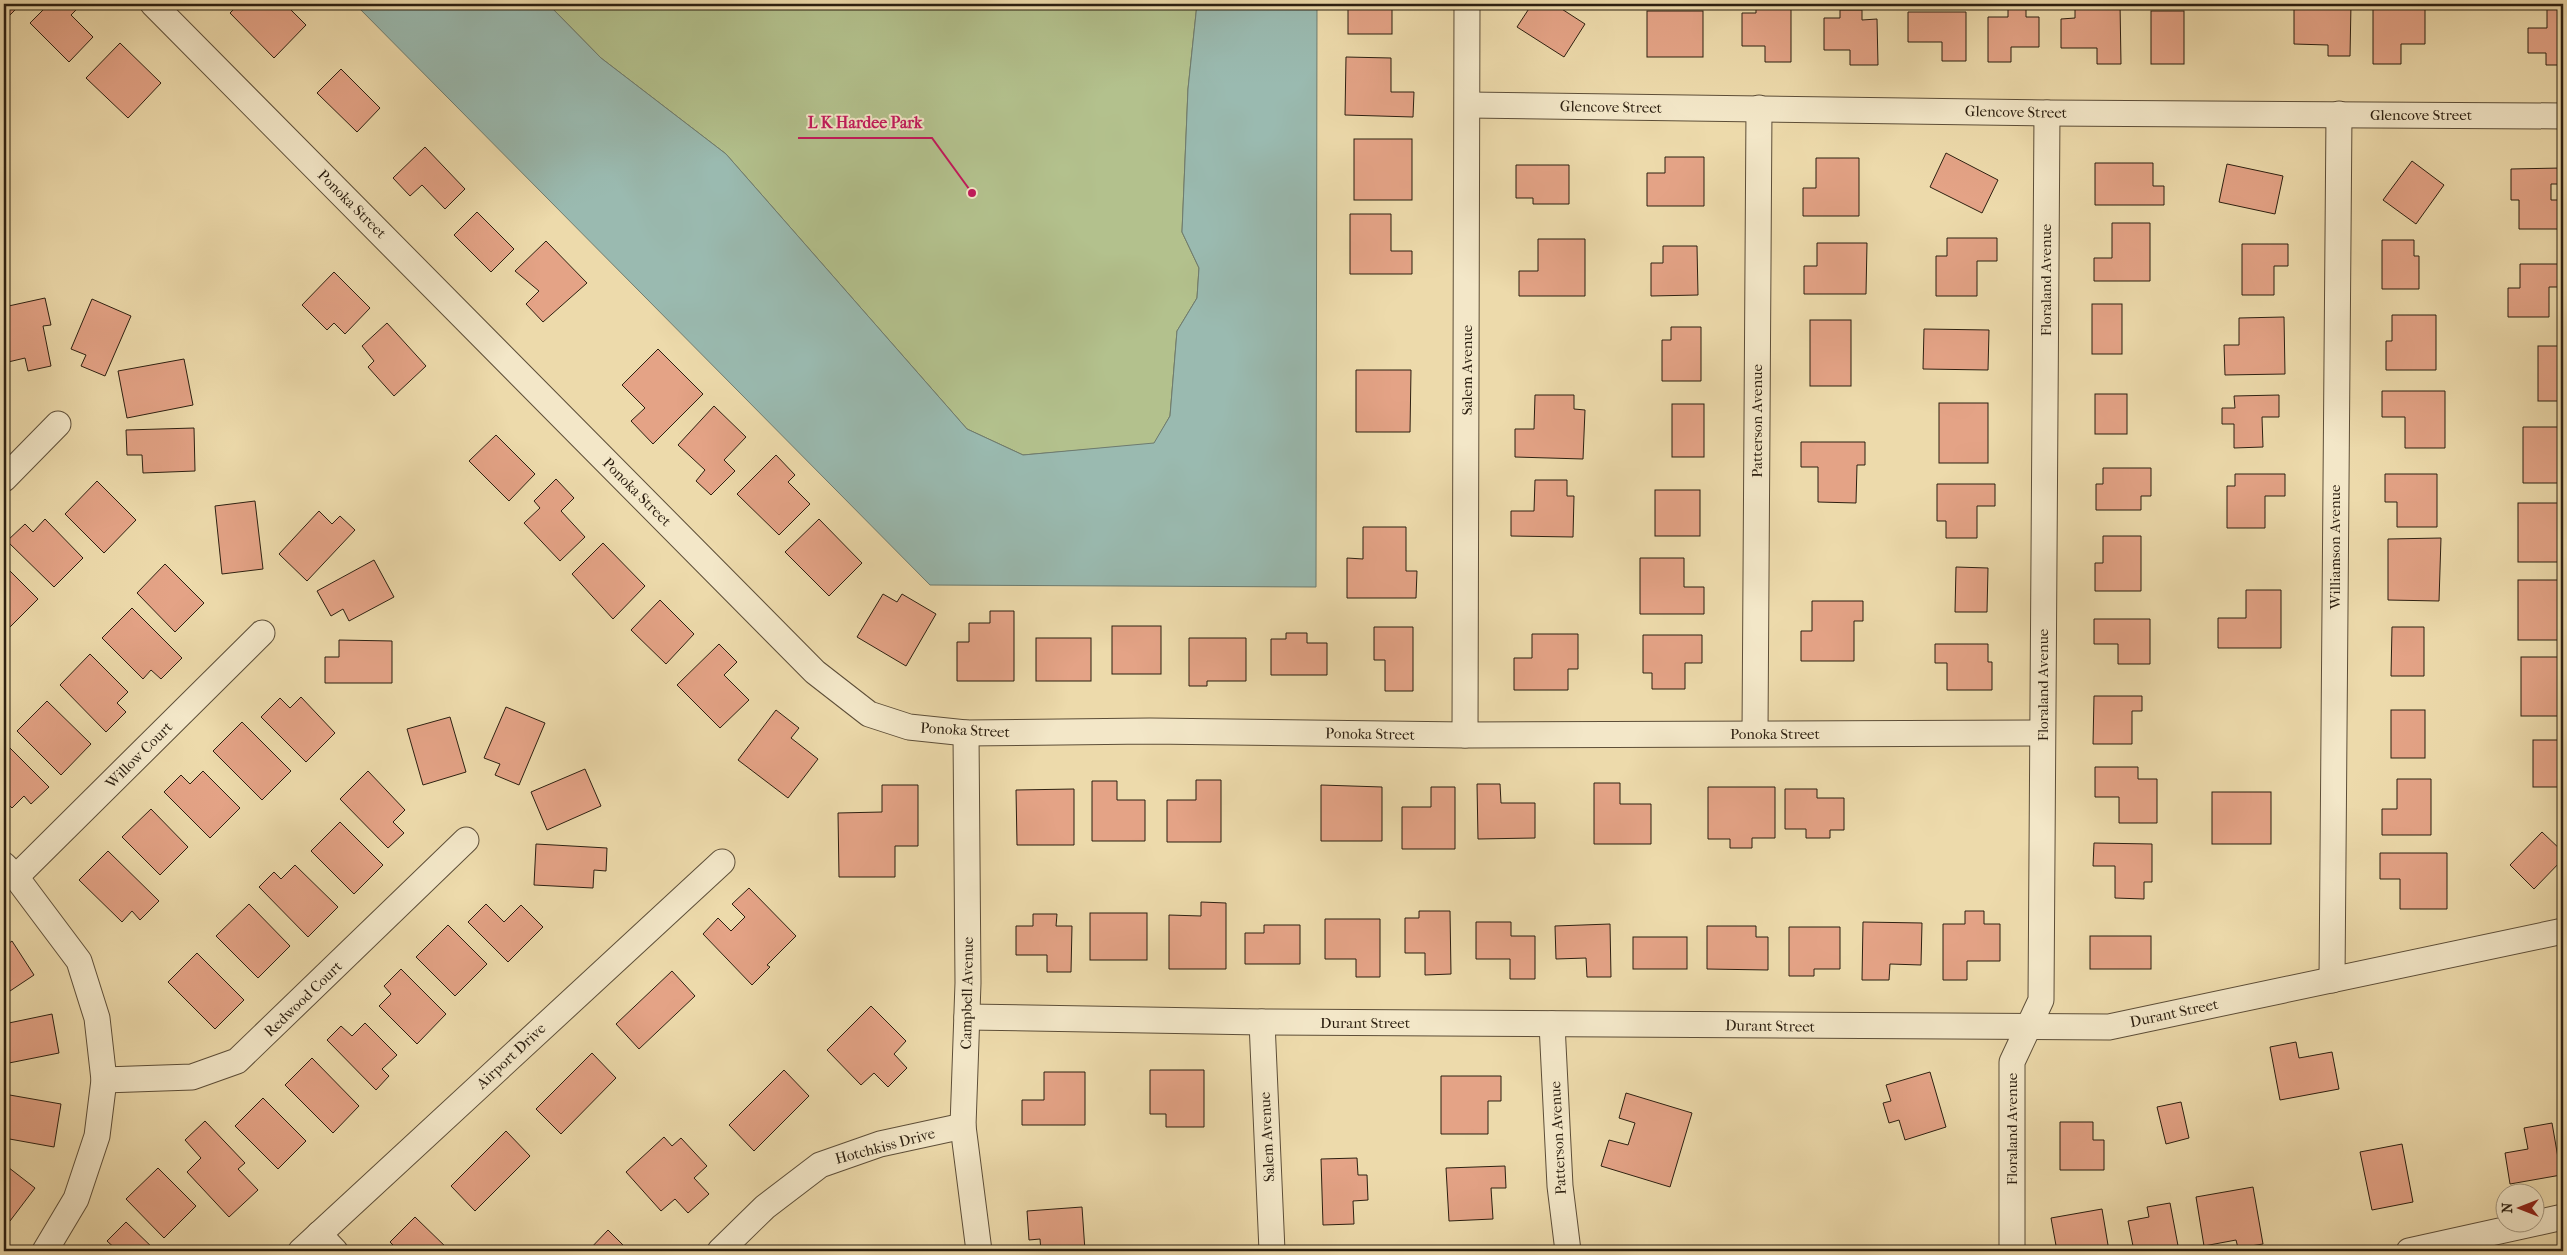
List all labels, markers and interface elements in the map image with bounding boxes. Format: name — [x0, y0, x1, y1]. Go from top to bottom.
street label: Glencove Street — [1560, 97, 1663, 117]
street label: Glencove Street — [1965, 102, 2068, 122]
street label: Glencove Street — [2370, 106, 2473, 124]
callout: L K Hardee Park — [798, 107, 932, 138]
text: L K Hardee Park — [808, 113, 923, 132]
street label: Ponoka Street — [314, 166, 391, 243]
street label: Floraland Avenue — [2037, 223, 2055, 336]
street label: Salem Avenue — [1458, 324, 1476, 415]
street label: Patterson Avenue — [1748, 364, 1766, 478]
street label: Ponoka Street — [599, 454, 676, 531]
street label: Williamson Avenue — [2326, 484, 2344, 610]
street label: Floraland Avenue — [2034, 628, 2052, 741]
street label: Willow Court — [101, 717, 177, 793]
street label: Ponoka Street — [920, 719, 1011, 741]
street label: Ponoka Street — [1325, 724, 1416, 744]
street label: Ponoka Street — [1730, 725, 1821, 743]
street label: Campbell Avenue — [957, 936, 977, 1050]
street label: Redwood Court — [260, 957, 346, 1041]
street label: Durant Street — [2128, 995, 2221, 1031]
street label: Durant Street — [1320, 1014, 1411, 1032]
street label: Durant Street — [1725, 1016, 1816, 1036]
street label: Airport Drive — [472, 1019, 550, 1093]
street label: Floraland Avenue — [2003, 1072, 2021, 1185]
street label: Patterson Avenue — [1546, 1080, 1570, 1195]
street label: Salem Avenue — [1256, 1091, 1278, 1183]
street label: Hotchkiss Drive — [833, 1124, 937, 1168]
north arrow — [2494, 1182, 2544, 1232]
text: N — [2499, 1202, 2516, 1213]

